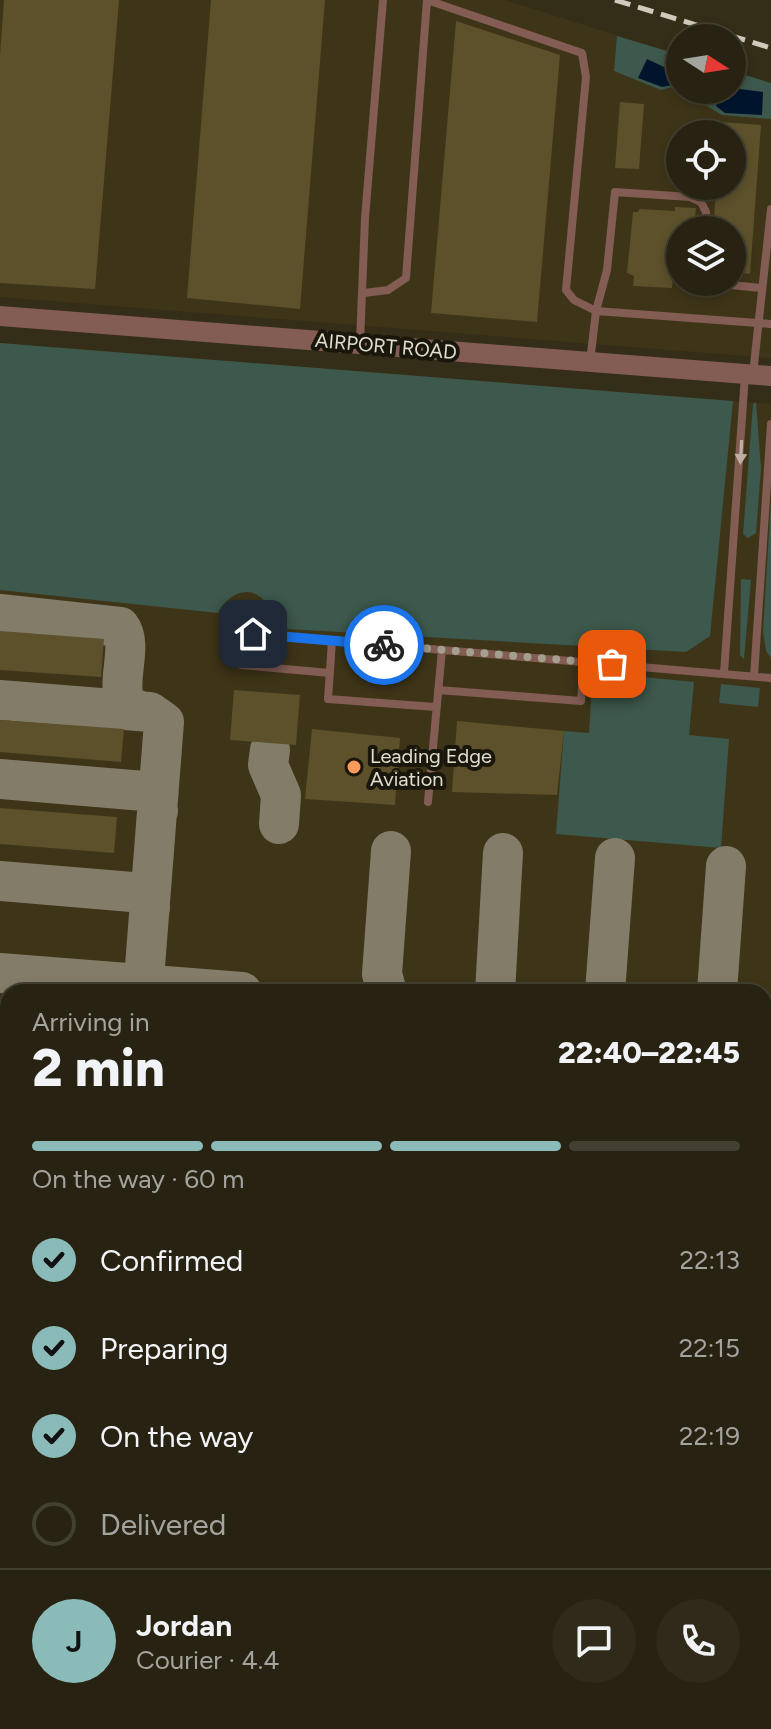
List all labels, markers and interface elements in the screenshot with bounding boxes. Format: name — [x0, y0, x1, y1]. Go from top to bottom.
north arrow — [666, 24, 746, 104]
map controls — [666, 24, 746, 296]
button: locate — [666, 120, 746, 200]
button: layers — [666, 216, 746, 296]
street label: AIRPORT ROAD — [314, 328, 458, 364]
one-way arrow — [734, 440, 747, 465]
pin — [219, 600, 287, 668]
courier — [344, 605, 424, 685]
icon: home — [231, 612, 275, 656]
icon: bike — [362, 623, 406, 667]
pin — [578, 630, 646, 698]
icon: bag — [590, 642, 634, 686]
place label: Leading Edge Aviation — [370, 744, 492, 791]
marker: Leading Edge Aviation — [345, 758, 363, 776]
text: Arriving in — [32, 1006, 150, 1038]
text: 22:40–22:45 — [558, 1034, 740, 1071]
text: 2 min — [32, 1037, 165, 1099]
text: On the way · 60 m — [32, 1163, 244, 1195]
icon: check — [32, 1238, 76, 1282]
text: Confirmed — [100, 1242, 243, 1279]
text: 22:13 — [679, 1244, 740, 1276]
icon: check — [32, 1326, 76, 1370]
text: Preparing — [100, 1330, 228, 1367]
text: 22:15 — [679, 1332, 740, 1364]
icon: check — [32, 1414, 76, 1458]
text: On the way — [100, 1418, 253, 1455]
text: 22:19 — [679, 1420, 740, 1452]
text: Delivered — [100, 1506, 226, 1543]
button: chat — [552, 1599, 636, 1683]
button: phone — [656, 1599, 740, 1683]
text: Jordan — [136, 1607, 232, 1644]
text: J — [66, 1623, 82, 1660]
text: Courier · 4.4 — [136, 1644, 279, 1676]

